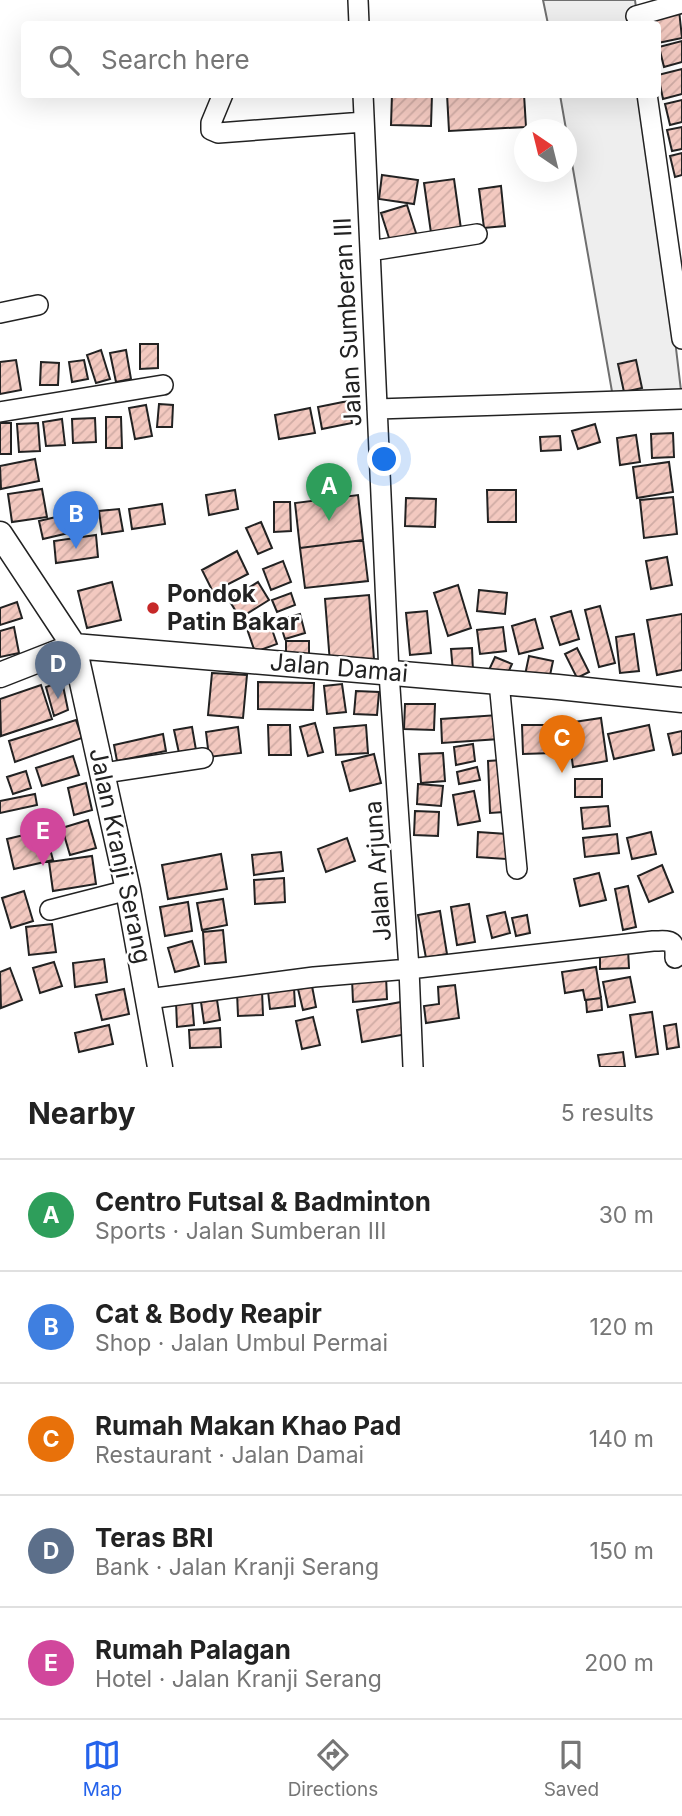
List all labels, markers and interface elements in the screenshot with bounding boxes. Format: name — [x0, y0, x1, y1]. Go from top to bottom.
search box — [21, 21, 661, 98]
icon: search — [45, 41, 83, 79]
text: Search here — [101, 44, 250, 75]
north arrow — [514, 119, 577, 182]
street label: Jalan Sumberan III — [328, 217, 367, 427]
your location — [367, 442, 401, 476]
pin: A — [306, 463, 352, 521]
pin: B — [53, 491, 99, 549]
place label: Pondok Patin Bakar — [167, 579, 300, 636]
marker: Pondok Patin Bakar — [145, 600, 161, 616]
pin: D — [35, 641, 81, 699]
street label: Jalan Damai — [269, 647, 409, 688]
pin: C — [539, 715, 585, 773]
street label: Jalan Kranji Serang — [83, 746, 157, 966]
street label: Jalan Arjuna — [358, 800, 397, 942]
pin: E — [20, 808, 66, 866]
text: Nearby — [28, 1095, 136, 1131]
text: 5 results — [561, 1099, 654, 1127]
text: Centro Futsal & Badminton — [95, 1186, 431, 1217]
text: A — [42, 1201, 60, 1229]
text: 30 m — [599, 1201, 654, 1229]
text: Sports · Jalan Sumberan III — [95, 1217, 386, 1245]
text: Cat & Body Reapir — [95, 1298, 322, 1329]
text: B — [43, 1313, 59, 1341]
text: 120 m — [589, 1313, 654, 1341]
text: Shop · Jalan Umbul Permai — [95, 1329, 388, 1357]
text: Rumah Makan Khao Pad — [95, 1410, 401, 1441]
text: C — [42, 1425, 60, 1453]
text: 140 m — [589, 1425, 654, 1453]
text: Restaurant · Jalan Damai — [95, 1441, 364, 1469]
text: Teras BRI — [95, 1522, 213, 1553]
text: D — [43, 1537, 59, 1565]
text: 150 m — [590, 1537, 654, 1565]
text: Bank · Jalan Kranji Serang — [95, 1553, 379, 1581]
text: Rumah Palagan — [95, 1634, 291, 1665]
text: E — [44, 1649, 58, 1677]
text: 200 m — [584, 1649, 654, 1677]
text: Hotel · Jalan Kranji Serang — [95, 1665, 382, 1693]
tab: Map — [83, 1736, 122, 1801]
tab: Directions — [288, 1736, 378, 1801]
tab: Saved — [544, 1736, 599, 1801]

